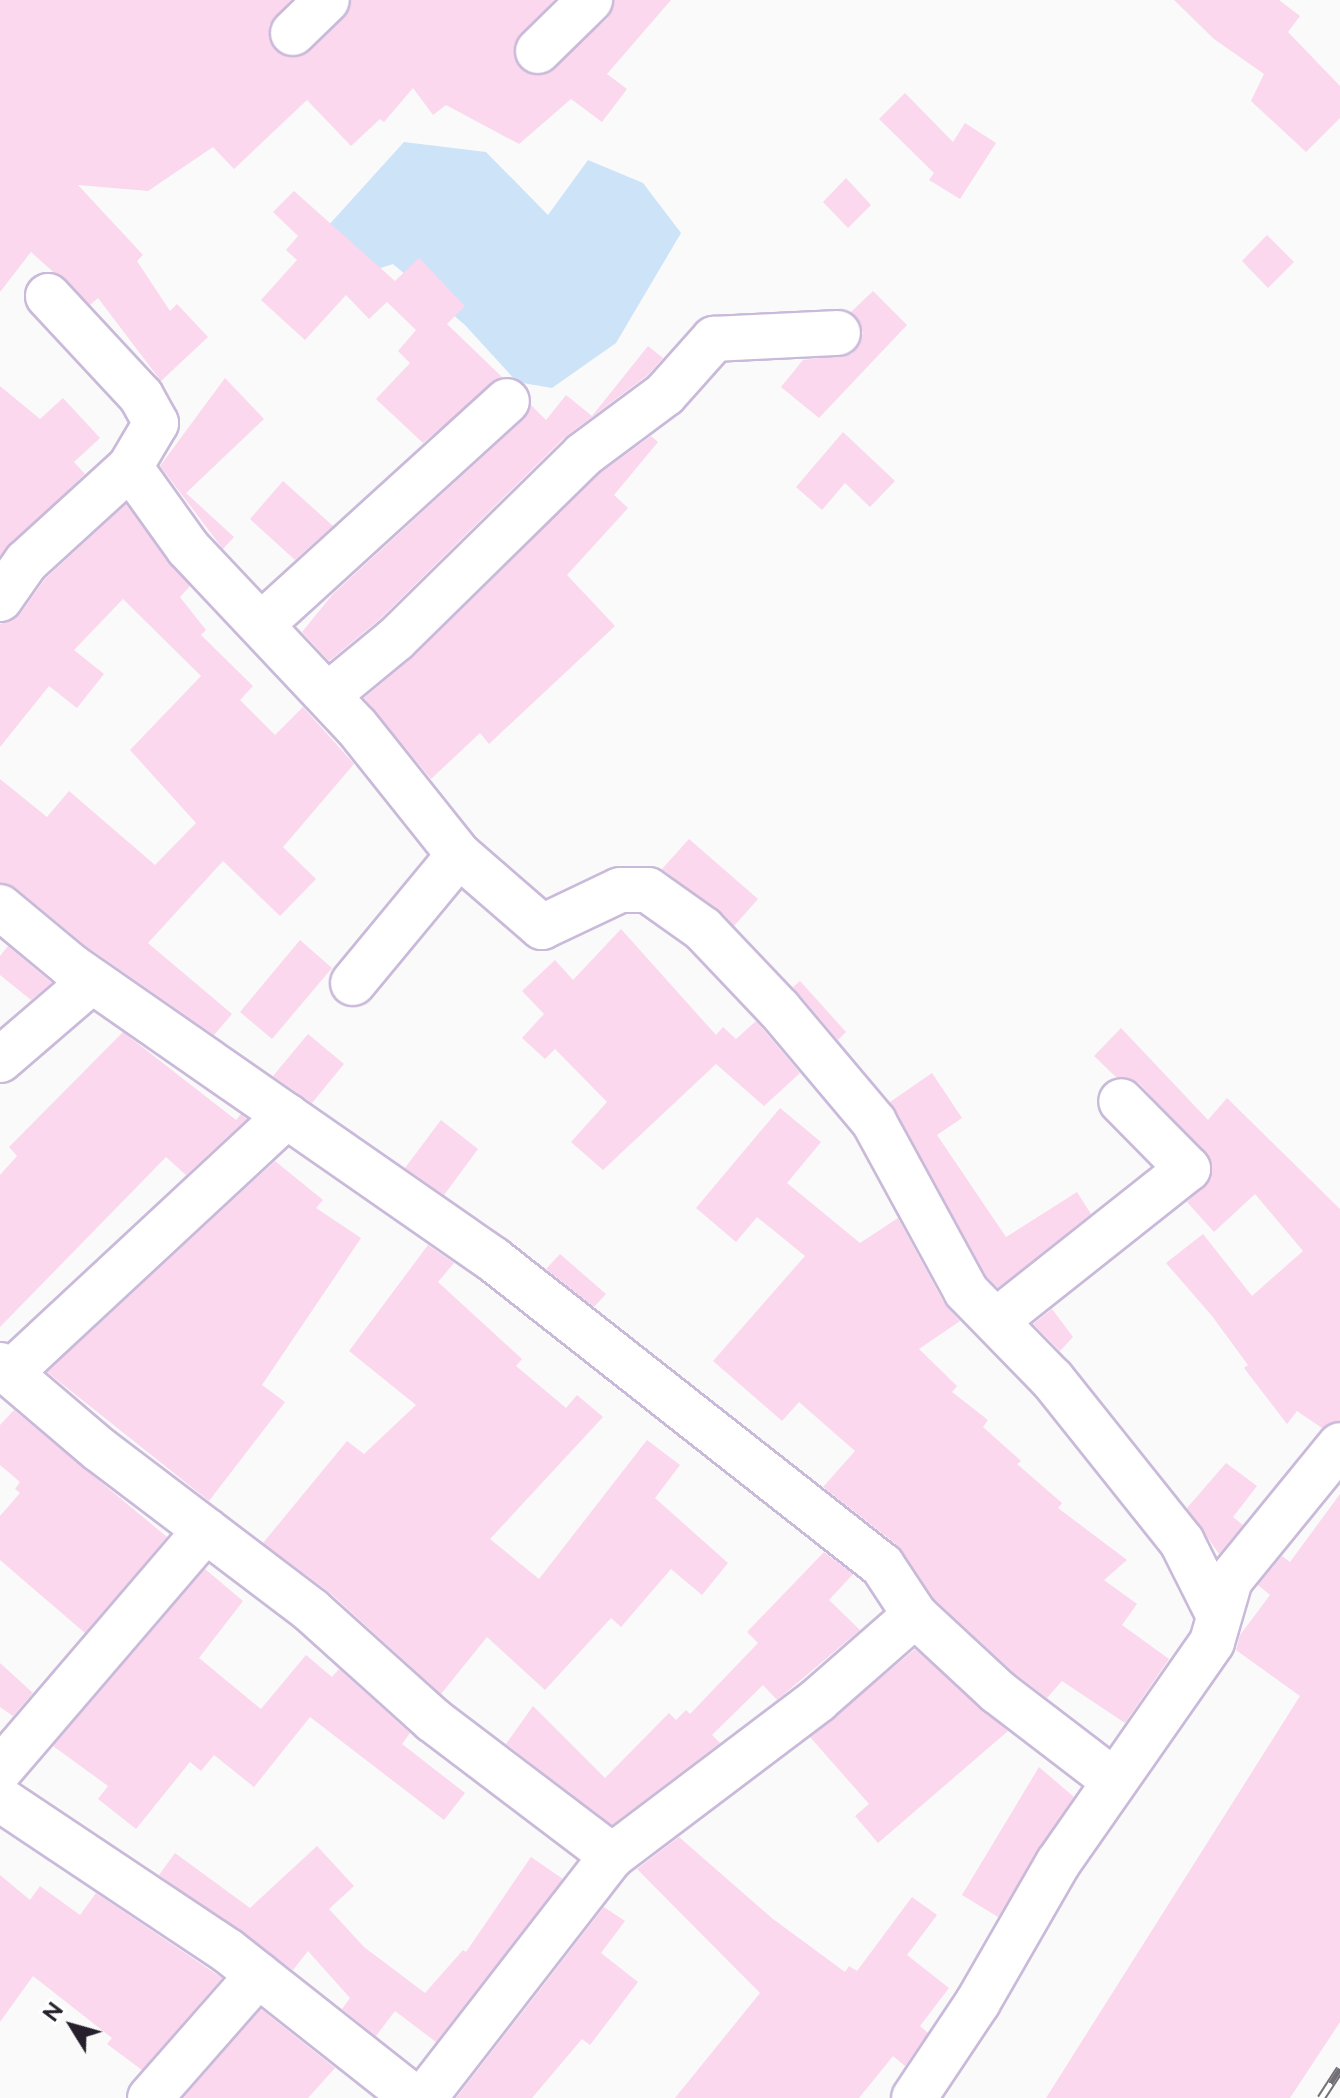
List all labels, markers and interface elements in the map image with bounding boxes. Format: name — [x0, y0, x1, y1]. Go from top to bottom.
north arrow — [32, 1986, 112, 2066]
text: N — [37, 1997, 68, 2026]

